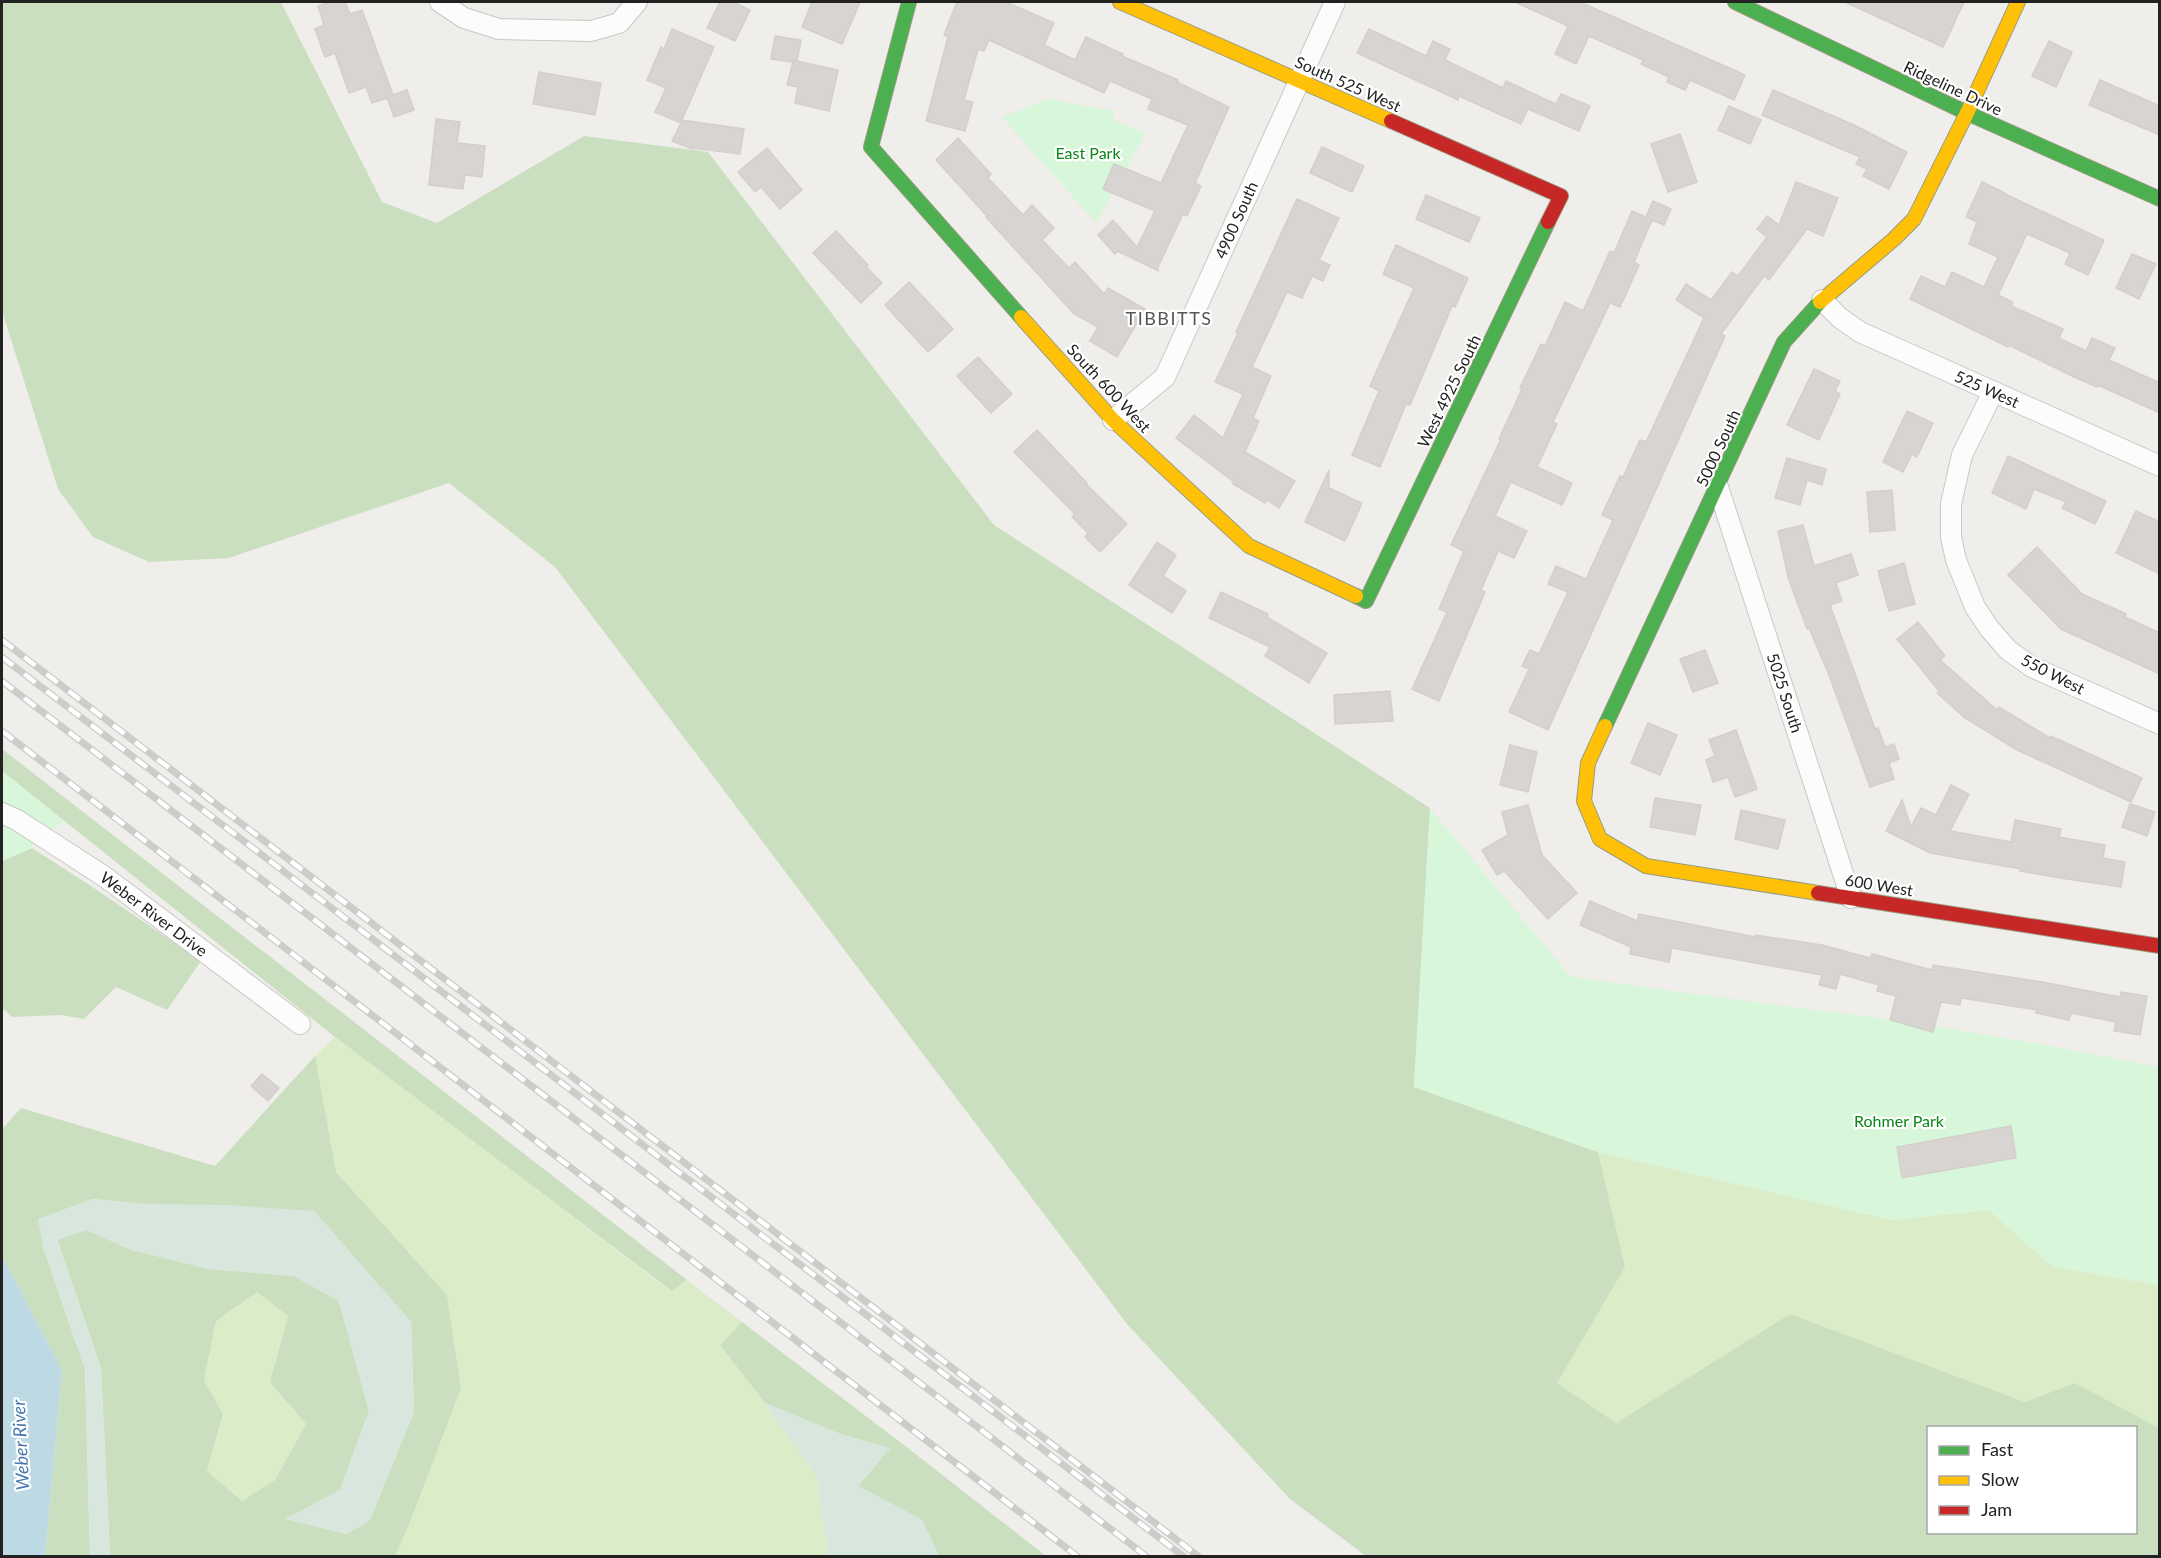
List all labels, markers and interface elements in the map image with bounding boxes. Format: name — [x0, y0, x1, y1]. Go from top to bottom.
street label: South 525 West — [1292, 52, 1404, 115]
street label: Ridgeline Drive — [1901, 56, 2006, 119]
park label: East Park — [1055, 143, 1121, 162]
street label: 4900 South — [1210, 178, 1261, 261]
district label: TIBBITTS — [1126, 307, 1212, 329]
street label: West 4925 South — [1413, 331, 1484, 450]
street label: South 600 West — [1064, 340, 1155, 436]
street label: 525 West — [1952, 366, 2023, 411]
street label: 5000 South — [1692, 406, 1744, 489]
street label: 550 West — [2018, 650, 2088, 698]
street label: 5025 South — [1764, 651, 1807, 735]
street label: Weber River Drive — [97, 867, 212, 960]
street label: 600 West — [1844, 870, 1915, 899]
park label: Rohmer Park — [1854, 1111, 1945, 1130]
water label: Weber River — [7, 1398, 33, 1491]
legend — [1927, 1426, 2137, 1534]
text: Fast — [1981, 1438, 2014, 1460]
text: Slow — [1981, 1468, 2019, 1490]
text: Jam — [1981, 1498, 2012, 1520]

